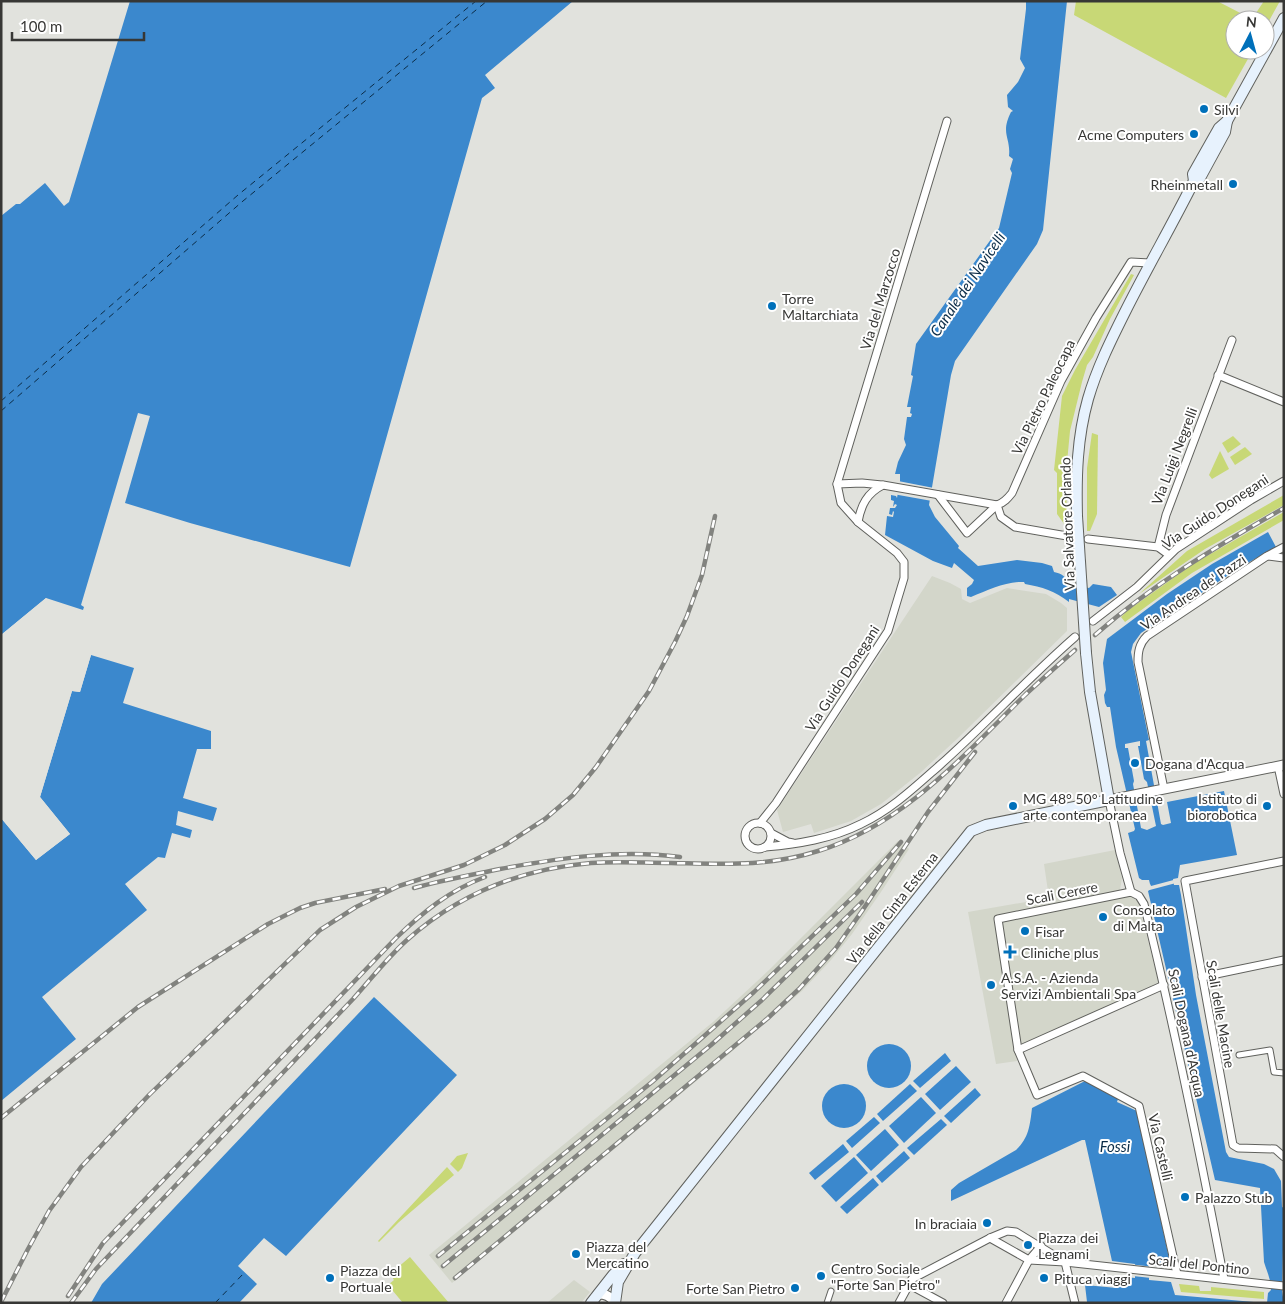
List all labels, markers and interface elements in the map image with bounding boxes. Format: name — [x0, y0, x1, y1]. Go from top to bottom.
scale bar — [12, 10, 145, 42]
north arrow — [1225, 10, 1275, 60]
text: N — [1245, 13, 1258, 31]
text: 100 m — [20, 17, 62, 35]
place label: Silvi — [1214, 101, 1239, 118]
marker: Silvi — [1198, 103, 1210, 115]
place label: Acme Computers — [1078, 126, 1184, 143]
marker: Acme Computers — [1188, 128, 1200, 140]
place label: Rheinmetall — [1151, 176, 1223, 193]
marker: Rheinmetall — [1227, 178, 1239, 190]
water label: Canale dei Navicelli — [926, 228, 1009, 339]
street label: Via del Marzocco — [856, 246, 904, 352]
place label: Torre Maltarchiata — [782, 290, 859, 323]
marker: Torre Maltarchiata — [766, 300, 778, 312]
street label: Via Pietro Paleocapa — [1008, 337, 1078, 457]
street label: Via Luigi Negrelli — [1148, 405, 1200, 507]
street label: Via Salvatore Orlando — [1056, 457, 1078, 591]
street label: Via Guido Donegani — [1159, 470, 1271, 552]
street label: Via Andrea de' Pazzi — [1137, 550, 1249, 634]
street label: Via Guido Donegani — [801, 622, 883, 734]
place label: Dogana d'Acqua — [1145, 755, 1244, 772]
marker: Dogana d'Acqua — [1129, 757, 1141, 769]
place label: MG 48° 50° Latitudine arte contemporanea — [1023, 790, 1163, 823]
place label: Istituto di biorobotica — [1187, 790, 1257, 823]
marker: MG 48° 50° Latitudine arte contemporanea — [1007, 800, 1019, 812]
marker: Istituto di biorobotica — [1261, 800, 1273, 812]
street label: Via della Cinta Esterna — [843, 848, 941, 968]
street label: Scali Cerere — [1025, 878, 1099, 908]
place label: Consolato di Malta — [1113, 901, 1175, 934]
marker: Consolato di Malta — [1097, 911, 1109, 923]
place label: Fisar — [1035, 923, 1064, 940]
marker: Fisar — [1019, 925, 1031, 937]
place label: Cliniche plus — [1021, 944, 1099, 961]
marker: Cliniche plus — [1003, 945, 1017, 959]
street label: Scali delle Macine — [1203, 959, 1239, 1069]
street label: Scali Dogana d'Acqua — [1165, 967, 1209, 1099]
place label: A.S.A. - Azienda Servizi Ambientali Spa — [1001, 969, 1136, 1002]
marker: A.S.A. - Azienda Servizi Ambientali Spa — [985, 979, 997, 991]
street label: Via Castelli — [1145, 1112, 1177, 1182]
water label: Fossi — [1100, 1137, 1131, 1155]
place label: Palazzo Stub — [1195, 1189, 1273, 1206]
marker: Palazzo Stub — [1179, 1191, 1191, 1203]
place label: In braciaia — [915, 1215, 977, 1232]
marker: In braciaia — [981, 1217, 993, 1229]
place label: Piazza dei Legnami — [1038, 1229, 1098, 1262]
place label: Piazza del Mercatino — [586, 1238, 649, 1271]
marker: Piazza dei Legnami — [1022, 1239, 1034, 1251]
marker: Piazza del Mercatino — [570, 1248, 582, 1260]
street label: Scali del Pontino — [1148, 1250, 1250, 1278]
place label: Centro Sociale "Forte San Pietro" — [831, 1260, 940, 1293]
place label: Piazza del Portuale — [340, 1262, 400, 1295]
marker: Centro Sociale "Forte San Pietro" — [815, 1270, 827, 1282]
place label: Pituca viaggi — [1054, 1270, 1131, 1287]
marker: Piazza del Portuale — [324, 1272, 336, 1284]
marker: Pituca viaggi — [1038, 1272, 1050, 1284]
place label: Forte San Pietro — [686, 1280, 785, 1297]
marker: Forte San Pietro — [789, 1282, 801, 1294]

